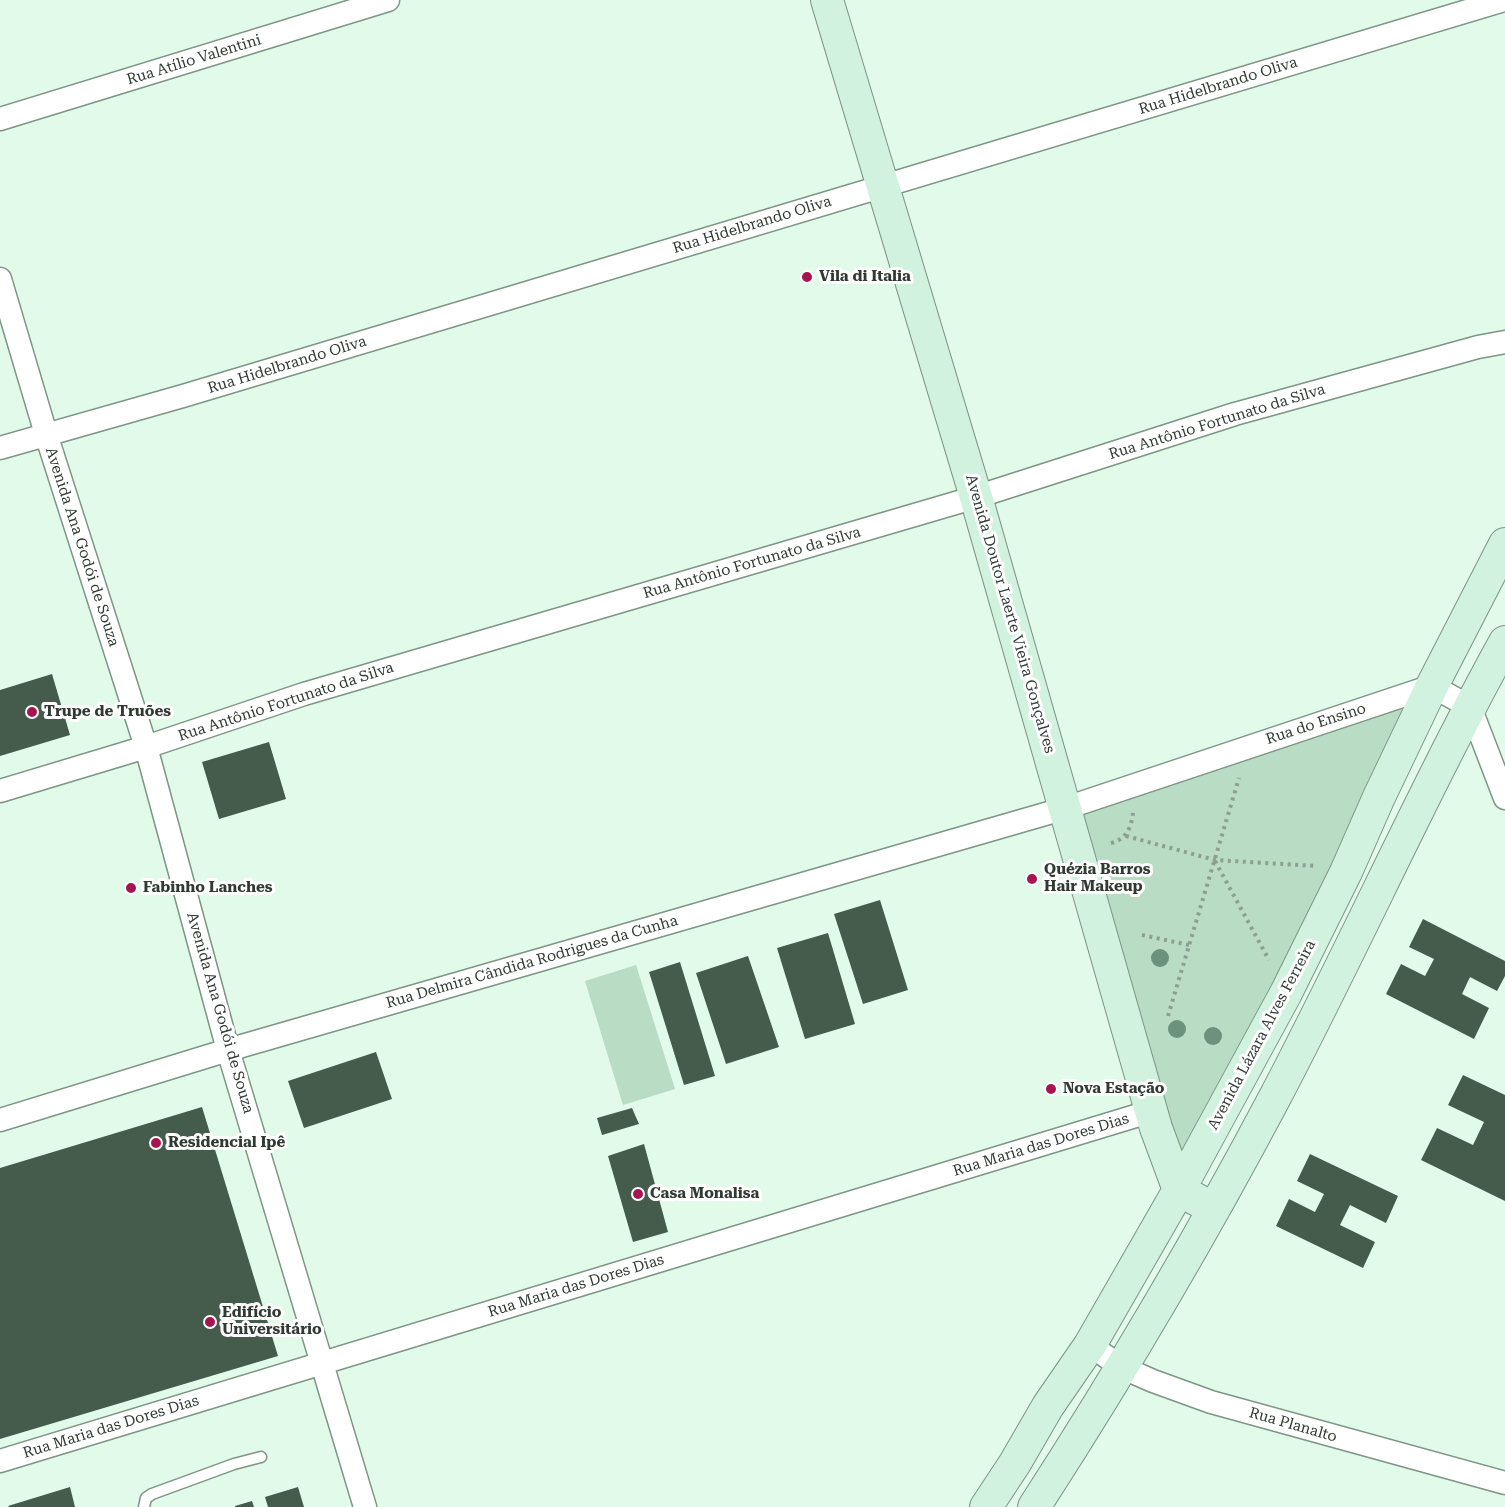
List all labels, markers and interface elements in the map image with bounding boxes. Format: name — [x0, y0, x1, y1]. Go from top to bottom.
street label: Rua Atílio Valentini — [125, 31, 263, 89]
street label: Rua Hidelbrando Oliva — [1136, 53, 1300, 119]
street label: Rua Hidelbrando Oliva — [670, 192, 834, 258]
place label: Vila di Italia — [819, 268, 911, 286]
marker: Vila di Italia — [800, 270, 814, 284]
street label: Rua Hidelbrando Oliva — [205, 332, 369, 398]
street label: Rua Antônio Fortunato da Silva — [1107, 380, 1327, 464]
street label: Avenida Ana Godói de Souza — [41, 445, 123, 649]
street label: Avenida Doutor Laerte Vieira Gonçalves — [962, 473, 1058, 755]
street label: Rua Antônio Fortunato da Silva — [641, 523, 863, 603]
street label: Rua Antônio Fortunato da Silva — [176, 659, 396, 745]
street label: Rua do Ensino — [1264, 699, 1368, 749]
place label: Trupe de Truões — [44, 703, 171, 721]
marker: Trupe de Truões — [25, 705, 39, 719]
place label: Quézia Barros Hair Makeup — [1044, 861, 1151, 896]
marker: Quézia Barros Hair Makeup — [1025, 872, 1039, 886]
place label: Fabinho Lanches — [143, 879, 273, 897]
marker: Fabinho Lanches — [124, 881, 138, 895]
street label: Avenida Ana Godói de Souza — [183, 910, 257, 1116]
street label: Rua Delmira Cândida Rodrigues da Cunha — [384, 912, 680, 1012]
street label: Avenida Lázara Alves Ferreira — [1204, 937, 1320, 1133]
place label: Nova Estação — [1063, 1080, 1164, 1098]
marker: Nova Estação — [1044, 1082, 1058, 1096]
street label: Rua Maria das Dores Dias — [951, 1110, 1131, 1180]
place label: Residencial Ipê — [168, 1134, 285, 1152]
marker: Residencial Ipê — [149, 1136, 163, 1150]
place label: Casa Monalisa — [650, 1185, 759, 1203]
marker: Casa Monalisa — [631, 1187, 645, 1201]
street label: Rua Maria das Dores Dias — [486, 1251, 666, 1321]
place label: Edifício Universitário — [222, 1304, 322, 1339]
marker: Edifício Universitário — [203, 1315, 217, 1329]
street label: Rua Maria das Dores Dias — [21, 1392, 201, 1462]
street label: Rua Planalto — [1247, 1404, 1339, 1446]

